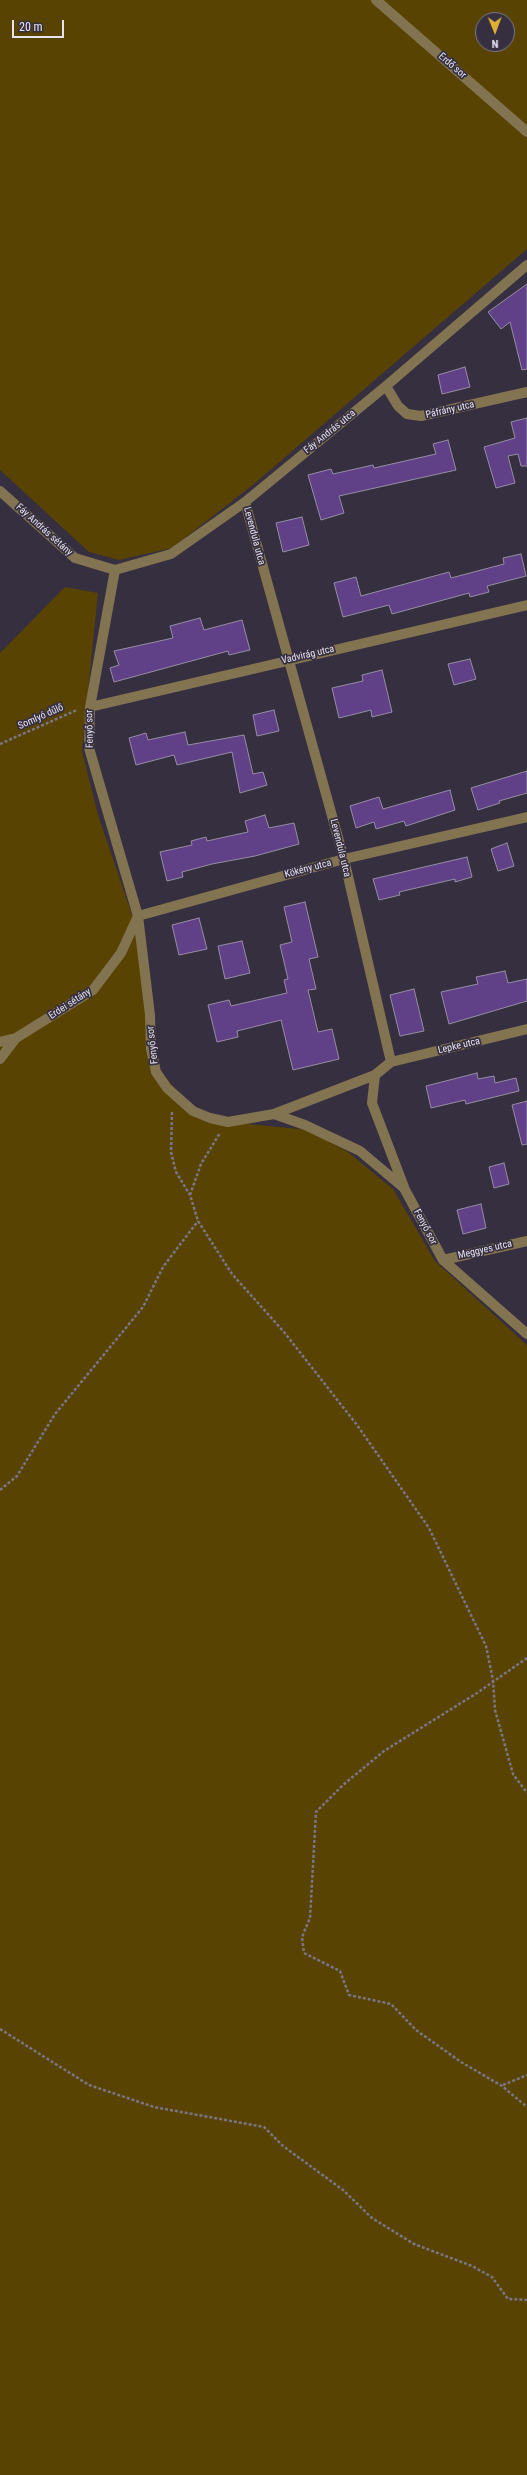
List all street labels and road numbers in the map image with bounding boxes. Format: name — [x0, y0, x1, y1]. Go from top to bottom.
street label: Erdő sor — [436, 51, 468, 81]
street label: Páfrány utca — [424, 399, 476, 421]
street label: Fáy András utca — [302, 407, 358, 457]
street label: Fáy András sétány — [13, 501, 75, 559]
street label: Levendula utca — [241, 506, 267, 566]
street label: Vadvirág utca — [280, 643, 336, 667]
street label: Somlyó dűlő — [16, 702, 66, 732]
street label: Fenyő sor — [84, 710, 96, 748]
street label: Levendula utca — [327, 818, 353, 878]
street label: Kökény utca — [283, 857, 333, 881]
street label: Erdei sétány — [47, 986, 93, 1022]
street label: Fenyő sor — [145, 1025, 161, 1065]
street label: Lepke utca — [437, 1035, 481, 1057]
street label: Fenyő sor — [411, 1207, 439, 1247]
street label: Meggyes utca — [457, 1238, 513, 1262]

